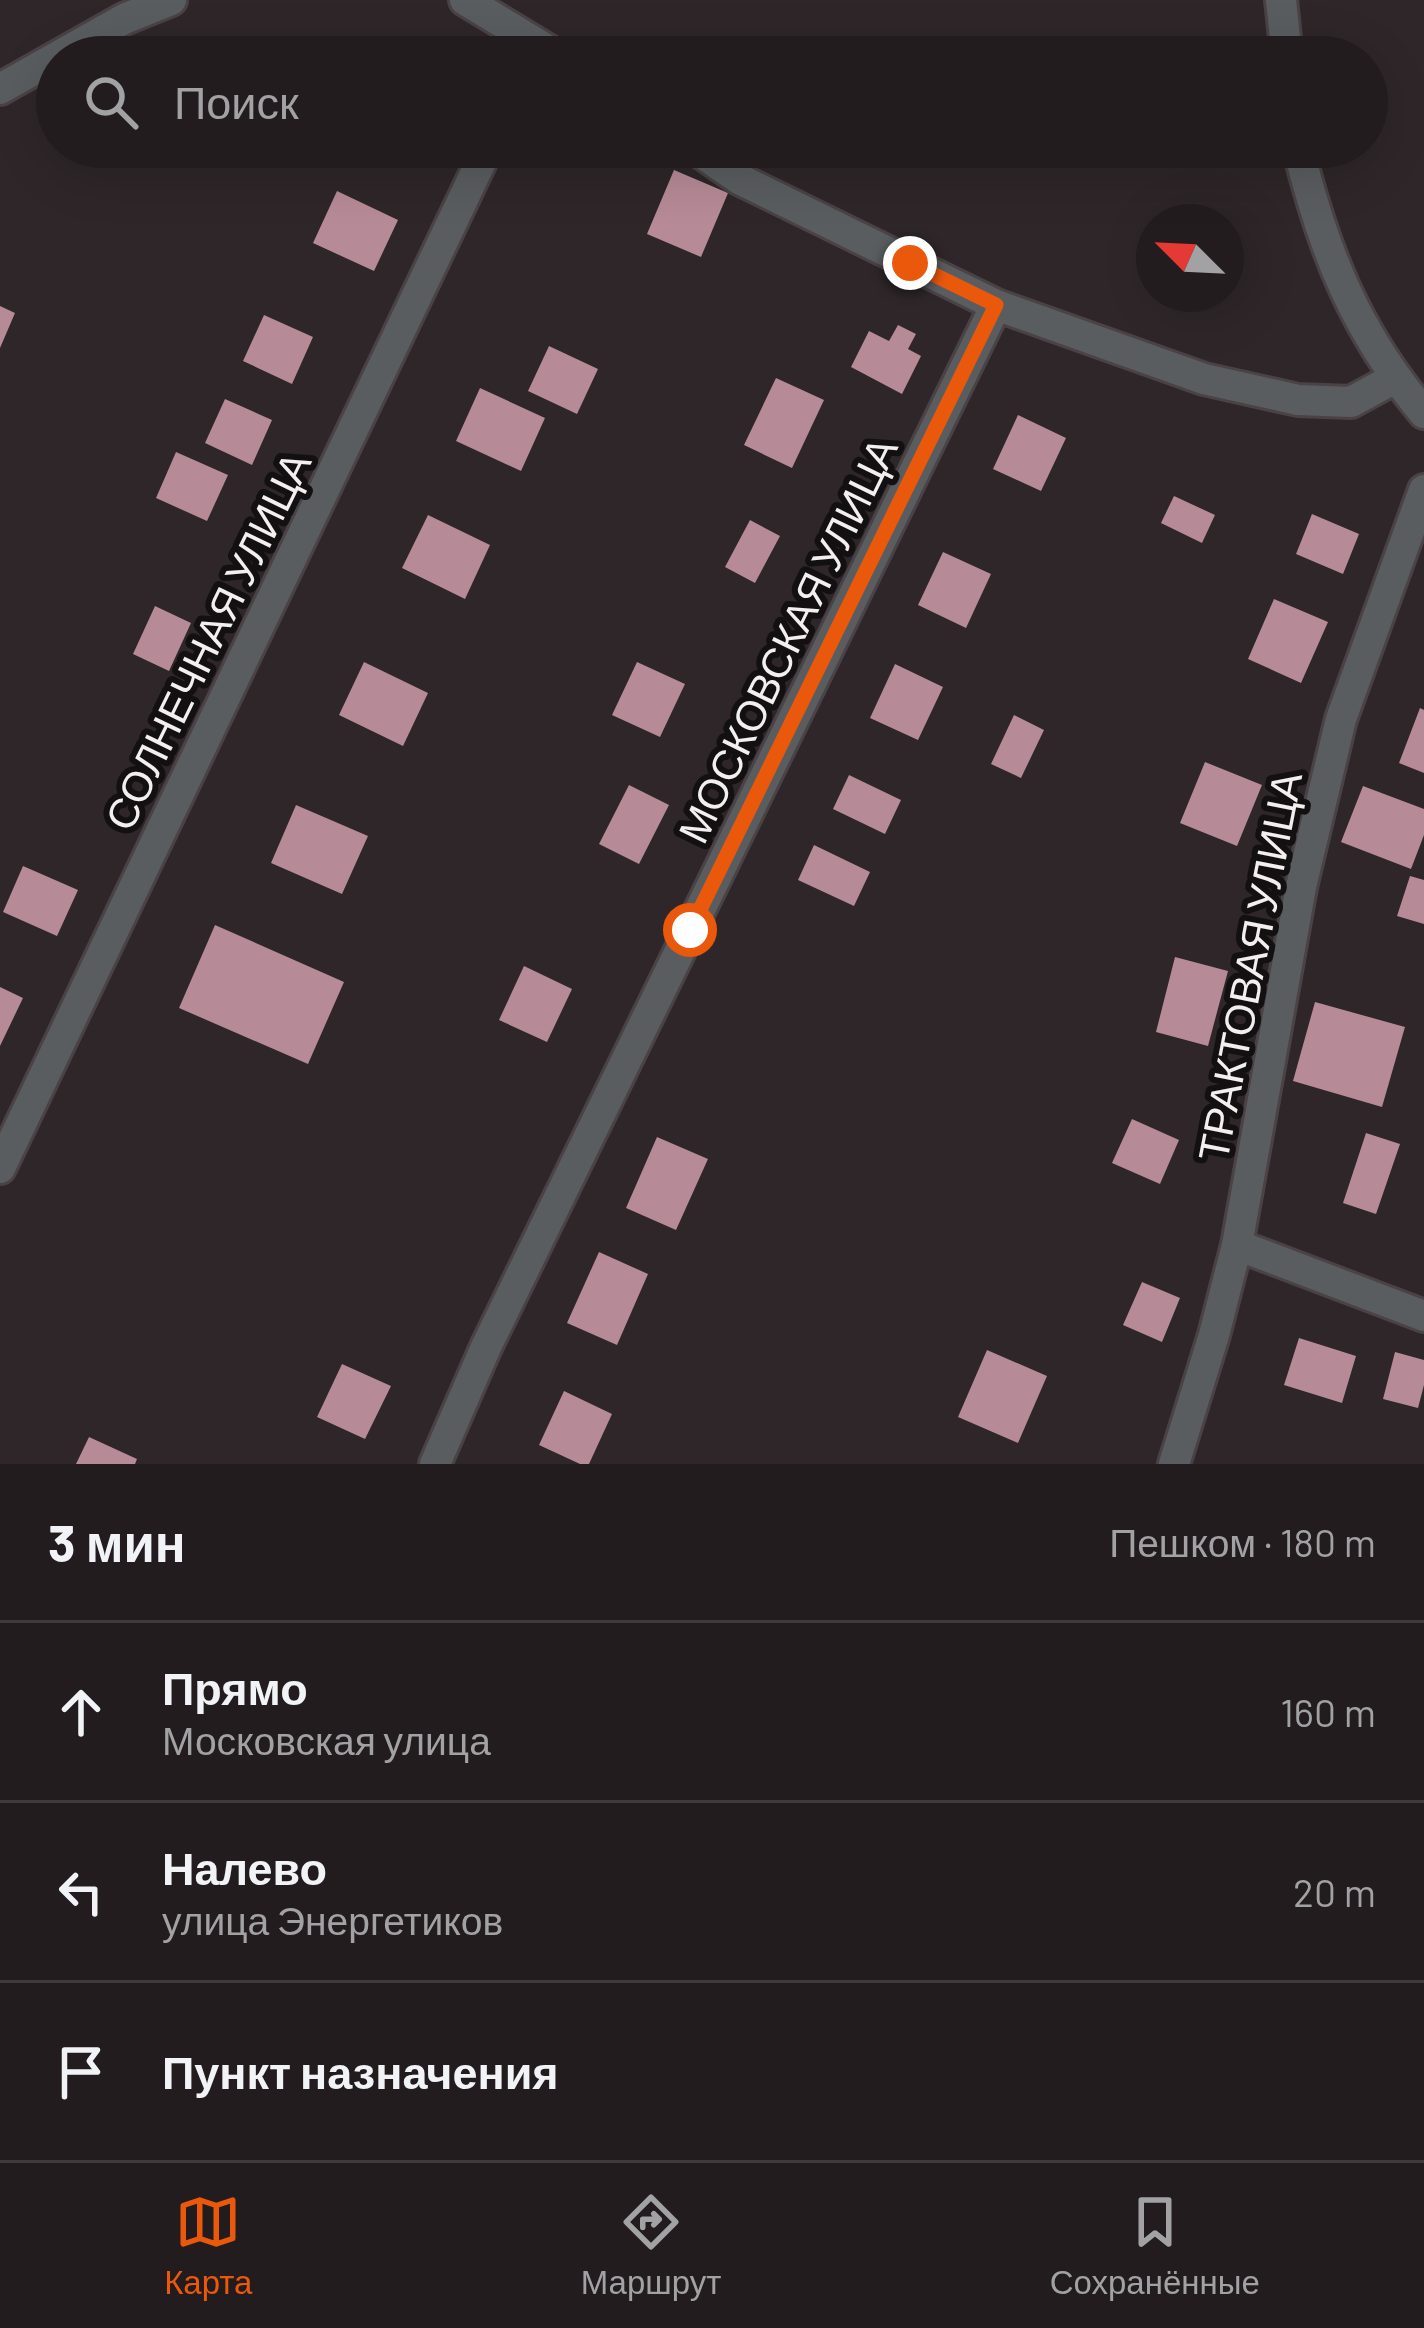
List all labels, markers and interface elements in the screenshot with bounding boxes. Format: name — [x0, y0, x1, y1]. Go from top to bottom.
search box — [36, 36, 1388, 168]
icon: search — [78, 69, 144, 135]
text: Поиск — [174, 74, 299, 128]
north arrow — [1136, 204, 1244, 312]
route end — [883, 236, 937, 290]
street label: МОСКОВСКАЯ УЛИЦА — [666, 428, 907, 850]
street label: СОЛНЕЧНАЯ УЛИЦА — [93, 443, 320, 838]
street label: ТРАКТОВАЯ УЛИЦА — [1186, 767, 1311, 1165]
route start — [663, 903, 717, 957]
text: 3 мин — [48, 1511, 186, 1572]
text: Пешком · 180 m — [1109, 1518, 1376, 1565]
text: Прямо — [162, 1660, 308, 1714]
icon: ahead — [48, 1679, 114, 1745]
text: 160 m — [1280, 1688, 1376, 1735]
text: Московская улица — [162, 1716, 491, 1763]
text: Налево — [162, 1840, 327, 1894]
icon: left — [48, 1859, 114, 1925]
text: 20 m — [1293, 1868, 1376, 1915]
text: улица Энергетиков — [162, 1896, 503, 1943]
icon: arrive — [48, 2039, 114, 2105]
text: Пункт назначения — [162, 2044, 559, 2098]
tab: Карта — [164, 2189, 252, 2302]
tab: Маршрут — [581, 2189, 721, 2302]
tab: Сохранённые — [1050, 2189, 1260, 2302]

